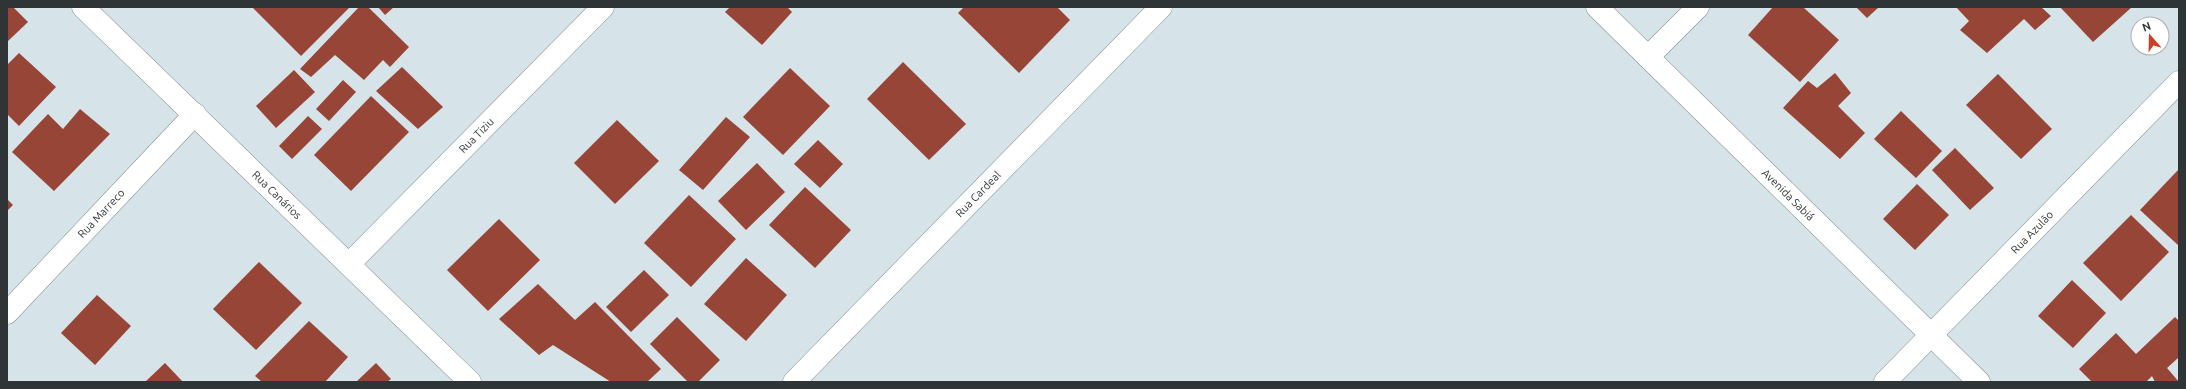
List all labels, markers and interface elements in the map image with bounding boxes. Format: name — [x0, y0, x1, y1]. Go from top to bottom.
north arrow — [2130, 16, 2170, 56]
text: N — [2141, 20, 2152, 34]
street label: Rua Tiziu — [456, 115, 496, 155]
street label: Avenida Sabiá — [1760, 167, 1817, 223]
street label: Rua Canários — [250, 168, 304, 222]
street label: Rua Cardeal — [953, 169, 1003, 219]
street label: Rua Marreco — [75, 187, 127, 240]
street label: Rua Azulão — [2008, 208, 2056, 256]

